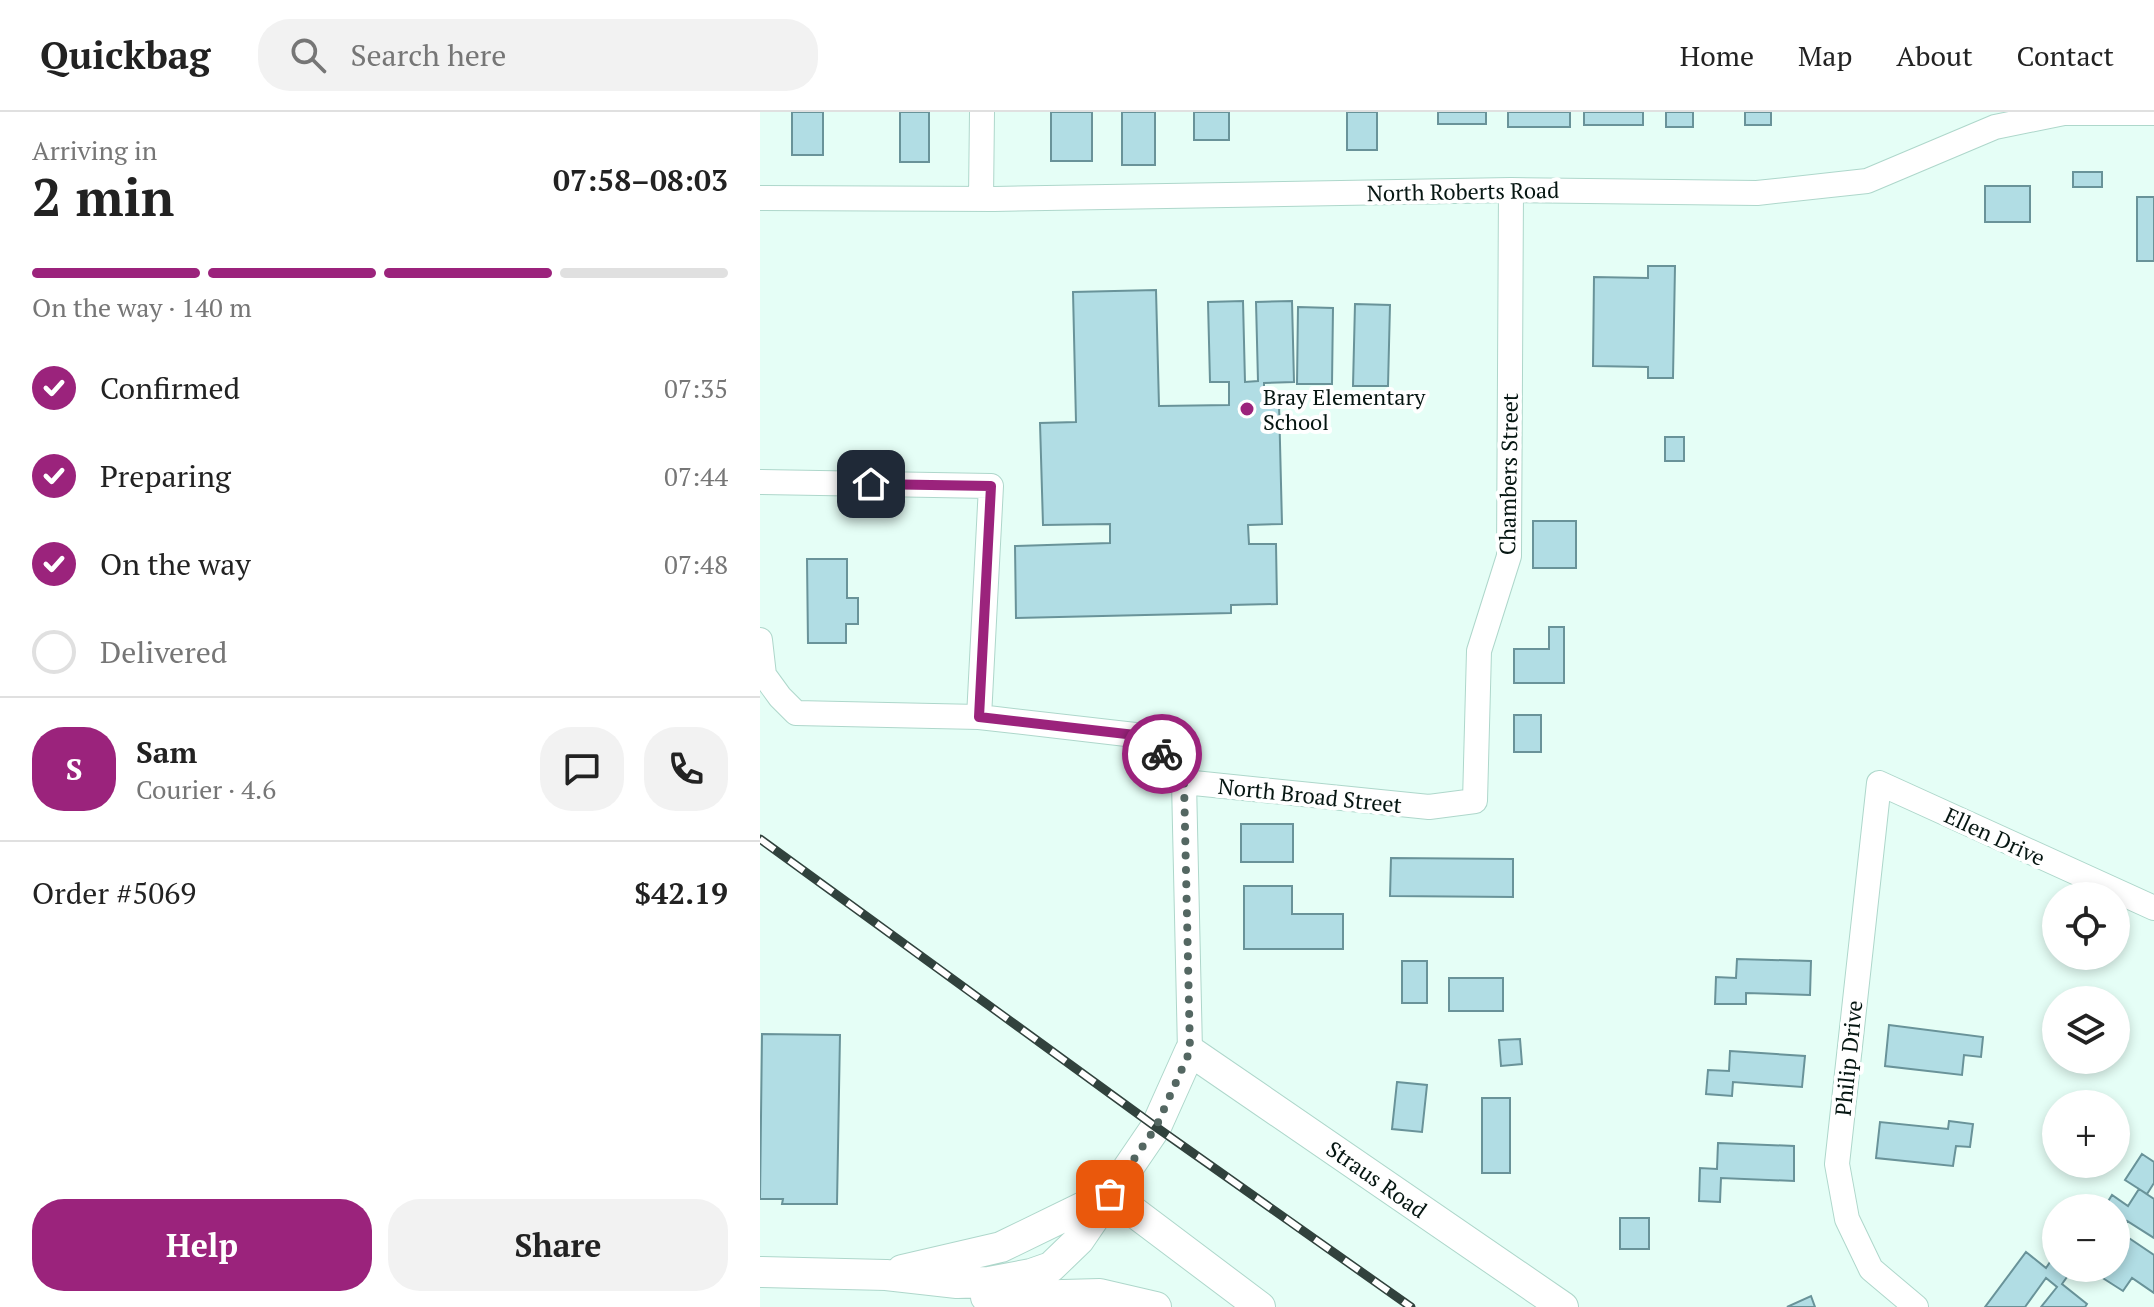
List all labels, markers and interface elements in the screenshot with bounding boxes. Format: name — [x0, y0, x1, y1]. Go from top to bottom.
search box — [258, 19, 818, 91]
text: Quickbag — [40, 30, 210, 80]
icon: search — [286, 33, 330, 77]
text: Search here — [350, 35, 506, 75]
text: Home — [1680, 37, 1754, 74]
text: Map — [1798, 37, 1852, 74]
text: About — [1896, 37, 1973, 74]
text: Contact — [2017, 37, 2114, 74]
text: Arriving in — [32, 133, 157, 167]
text: 07:58–08:03 — [553, 160, 728, 200]
text: 2 min — [32, 162, 174, 231]
street label: North Roberts Road — [1366, 175, 1560, 207]
text: On the way · 140 m — [32, 290, 252, 324]
icon: check — [32, 366, 76, 410]
text: Confirmed — [100, 368, 240, 408]
text: 07:35 — [664, 371, 728, 405]
place label: Bray Elementary School — [1263, 382, 1426, 436]
street label: Chambers Street — [1492, 393, 1524, 555]
marker: Bray Elementary School — [1238, 400, 1256, 418]
pin — [837, 450, 905, 518]
icon: check — [32, 454, 76, 498]
text: Preparing — [100, 456, 231, 496]
text: 07:44 — [664, 459, 728, 493]
icon: home — [849, 462, 893, 506]
icon: check — [32, 542, 76, 586]
text: On the way — [100, 544, 251, 584]
text: 07:48 — [664, 547, 728, 581]
text: Delivered — [100, 632, 227, 672]
courier — [1122, 714, 1202, 794]
button: chat — [540, 727, 624, 811]
button: phone — [644, 727, 728, 811]
text: Sam — [136, 732, 197, 772]
icon: bike — [1140, 732, 1184, 776]
text: S — [66, 749, 82, 789]
street label: North Broad Street — [1217, 771, 1403, 819]
text: Courier · 4.6 — [136, 772, 276, 806]
street label: Ellen Drive — [1940, 800, 2050, 872]
text: Order #5069 — [32, 873, 196, 913]
text: $42.19 — [634, 873, 728, 913]
map controls — [2042, 882, 2130, 1282]
button: locate — [2042, 882, 2130, 970]
button: layers — [2042, 986, 2130, 1074]
street label: Philip Drive — [1828, 999, 1868, 1117]
button: + — [2042, 1090, 2130, 1178]
street label: Straus Road — [1321, 1134, 1433, 1224]
pin — [1076, 1160, 1144, 1228]
icon: bag — [1088, 1172, 1132, 1216]
button: − — [2042, 1194, 2130, 1282]
button: Help — [32, 1199, 372, 1291]
button: Share — [388, 1199, 728, 1291]

